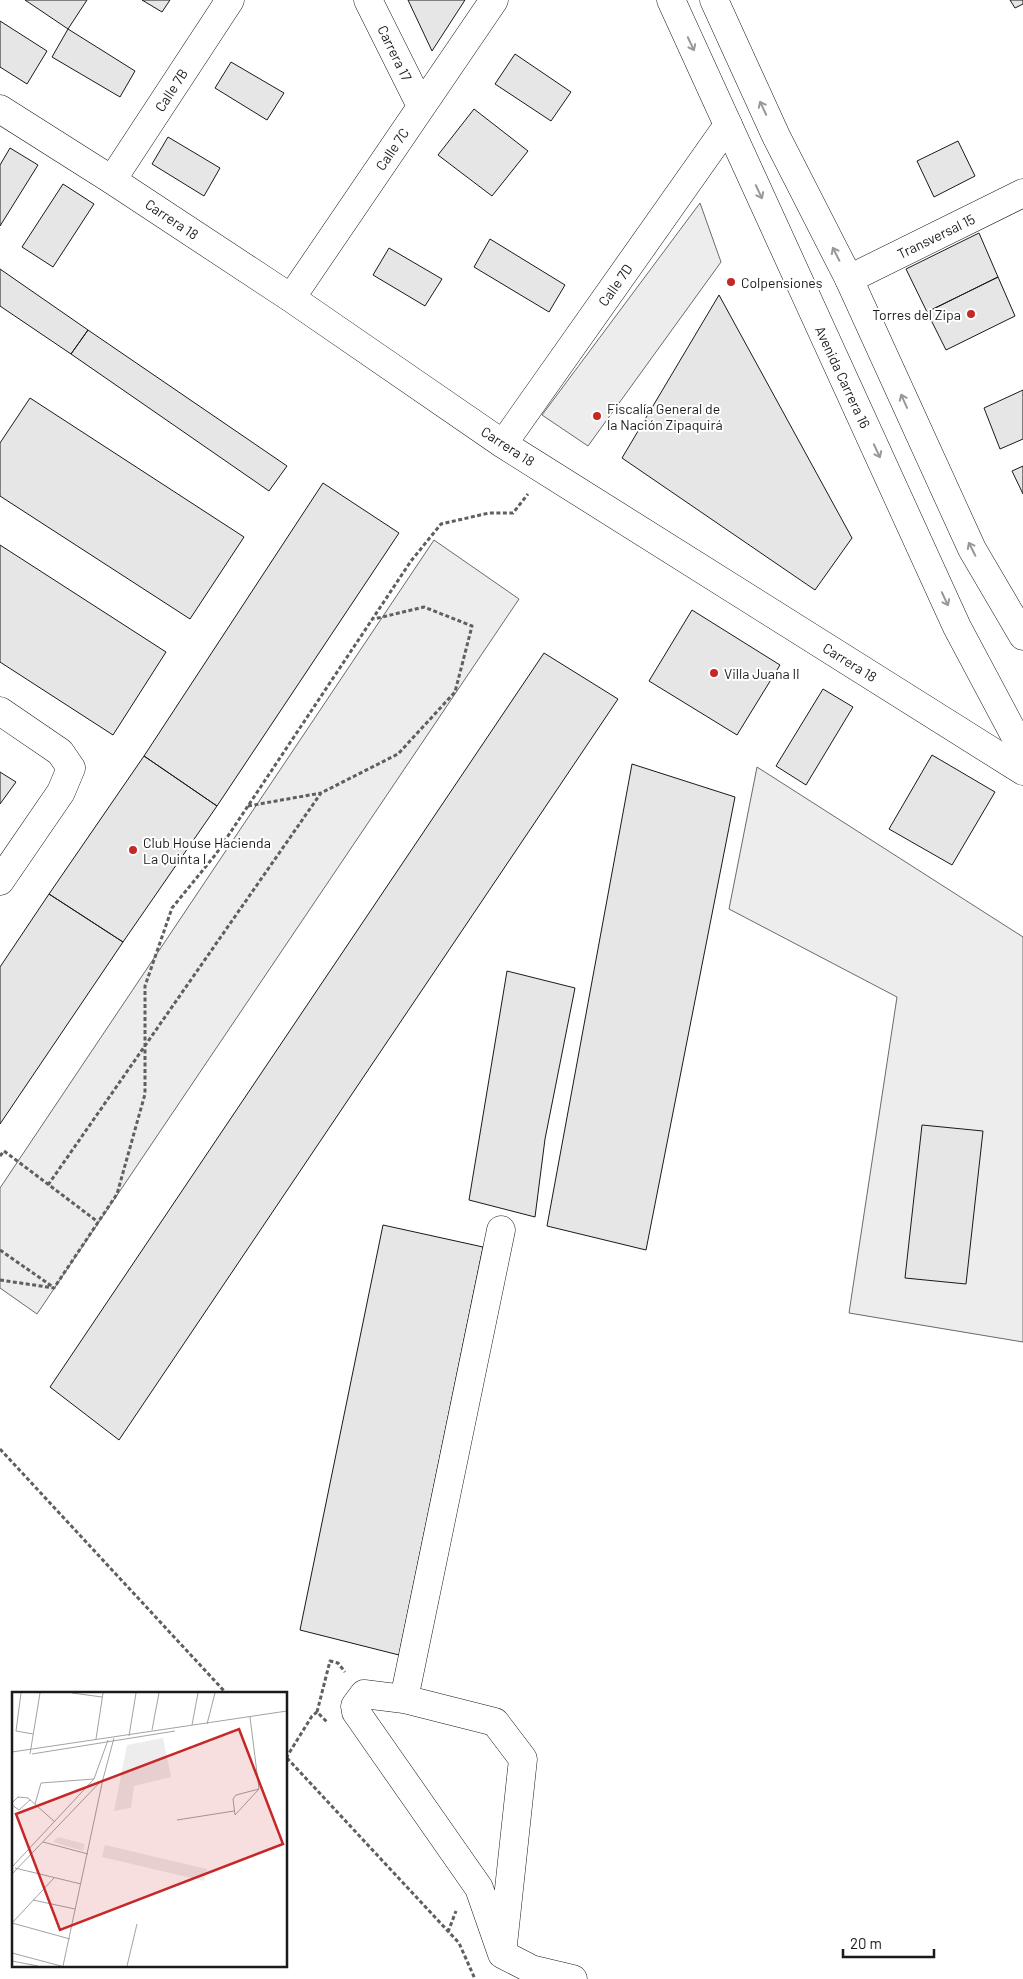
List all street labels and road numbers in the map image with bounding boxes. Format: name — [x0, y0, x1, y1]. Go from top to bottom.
street label: Carrera 17 — [374, 22, 416, 84]
street label: Calle 7B — [151, 65, 191, 115]
street label: Calle 7C — [372, 125, 412, 173]
street label: Carrera 18 — [142, 195, 202, 243]
street label: Transversal 15 — [894, 210, 978, 262]
street label: Calle 7D — [594, 261, 636, 309]
street label: Avenida Carrera 16 — [812, 323, 874, 431]
street label: Carrera 18 — [478, 422, 538, 470]
street label: Carrera 18 — [820, 639, 880, 685]

